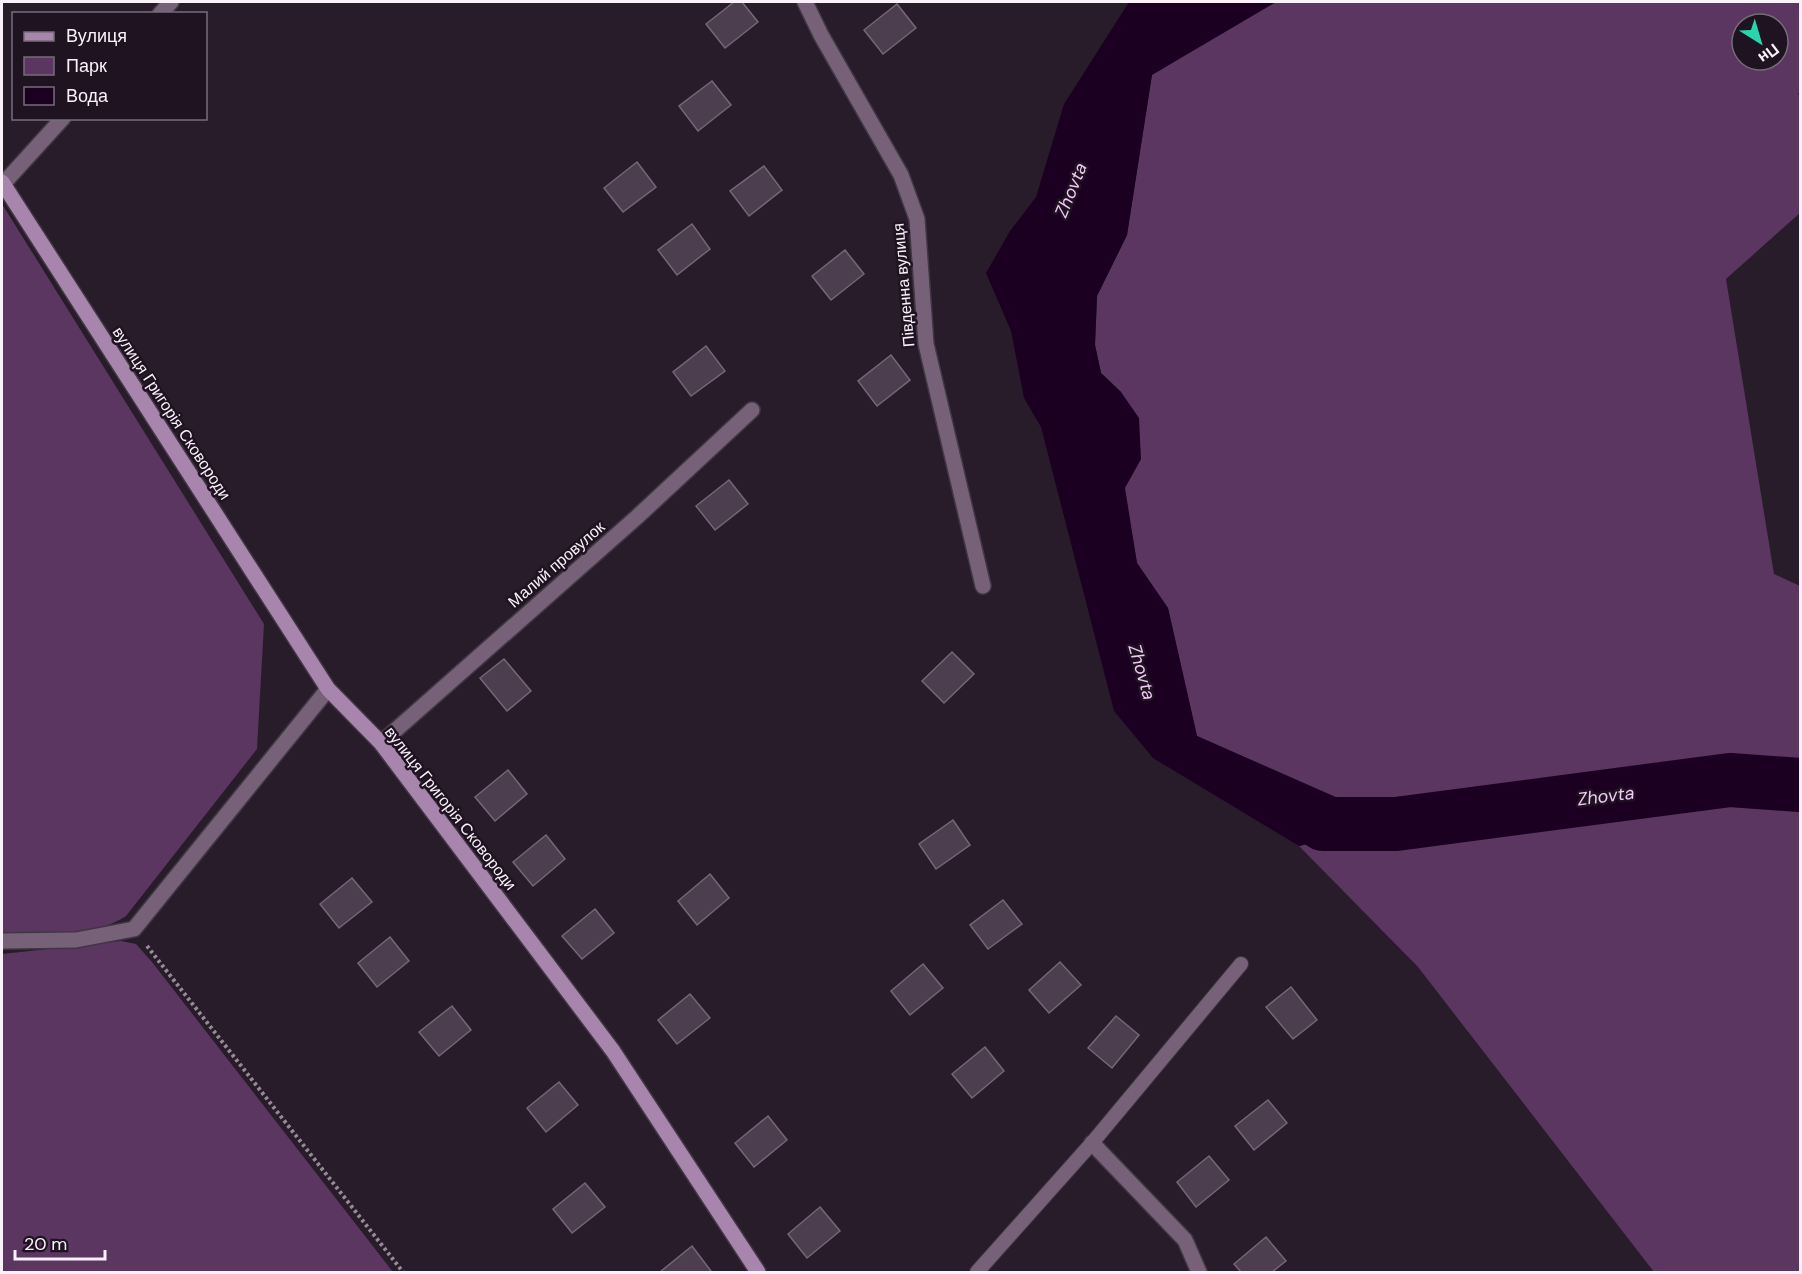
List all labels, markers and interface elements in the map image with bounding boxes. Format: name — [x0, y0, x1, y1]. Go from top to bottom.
legend — [12, 12, 207, 120]
north arrow — [1730, 12, 1790, 72]
text: Вулиця — [66, 24, 127, 48]
text: Пн — [1754, 39, 1783, 68]
text: Парк — [66, 54, 107, 78]
text: Вода — [66, 84, 109, 108]
water label: Zhovta — [1049, 159, 1093, 221]
street label: Південна вулиця — [888, 222, 919, 348]
street label: вулиця Григорія Сковороди — [108, 323, 235, 504]
street label: Малий провулок — [504, 516, 610, 612]
water label: Zhovta — [1123, 641, 1161, 703]
street label: вулиця Григорія Сковороди — [380, 722, 521, 894]
water label: Zhovta — [1576, 781, 1636, 811]
scale bar — [15, 1223, 105, 1261]
text: 20 m — [24, 1232, 67, 1256]

